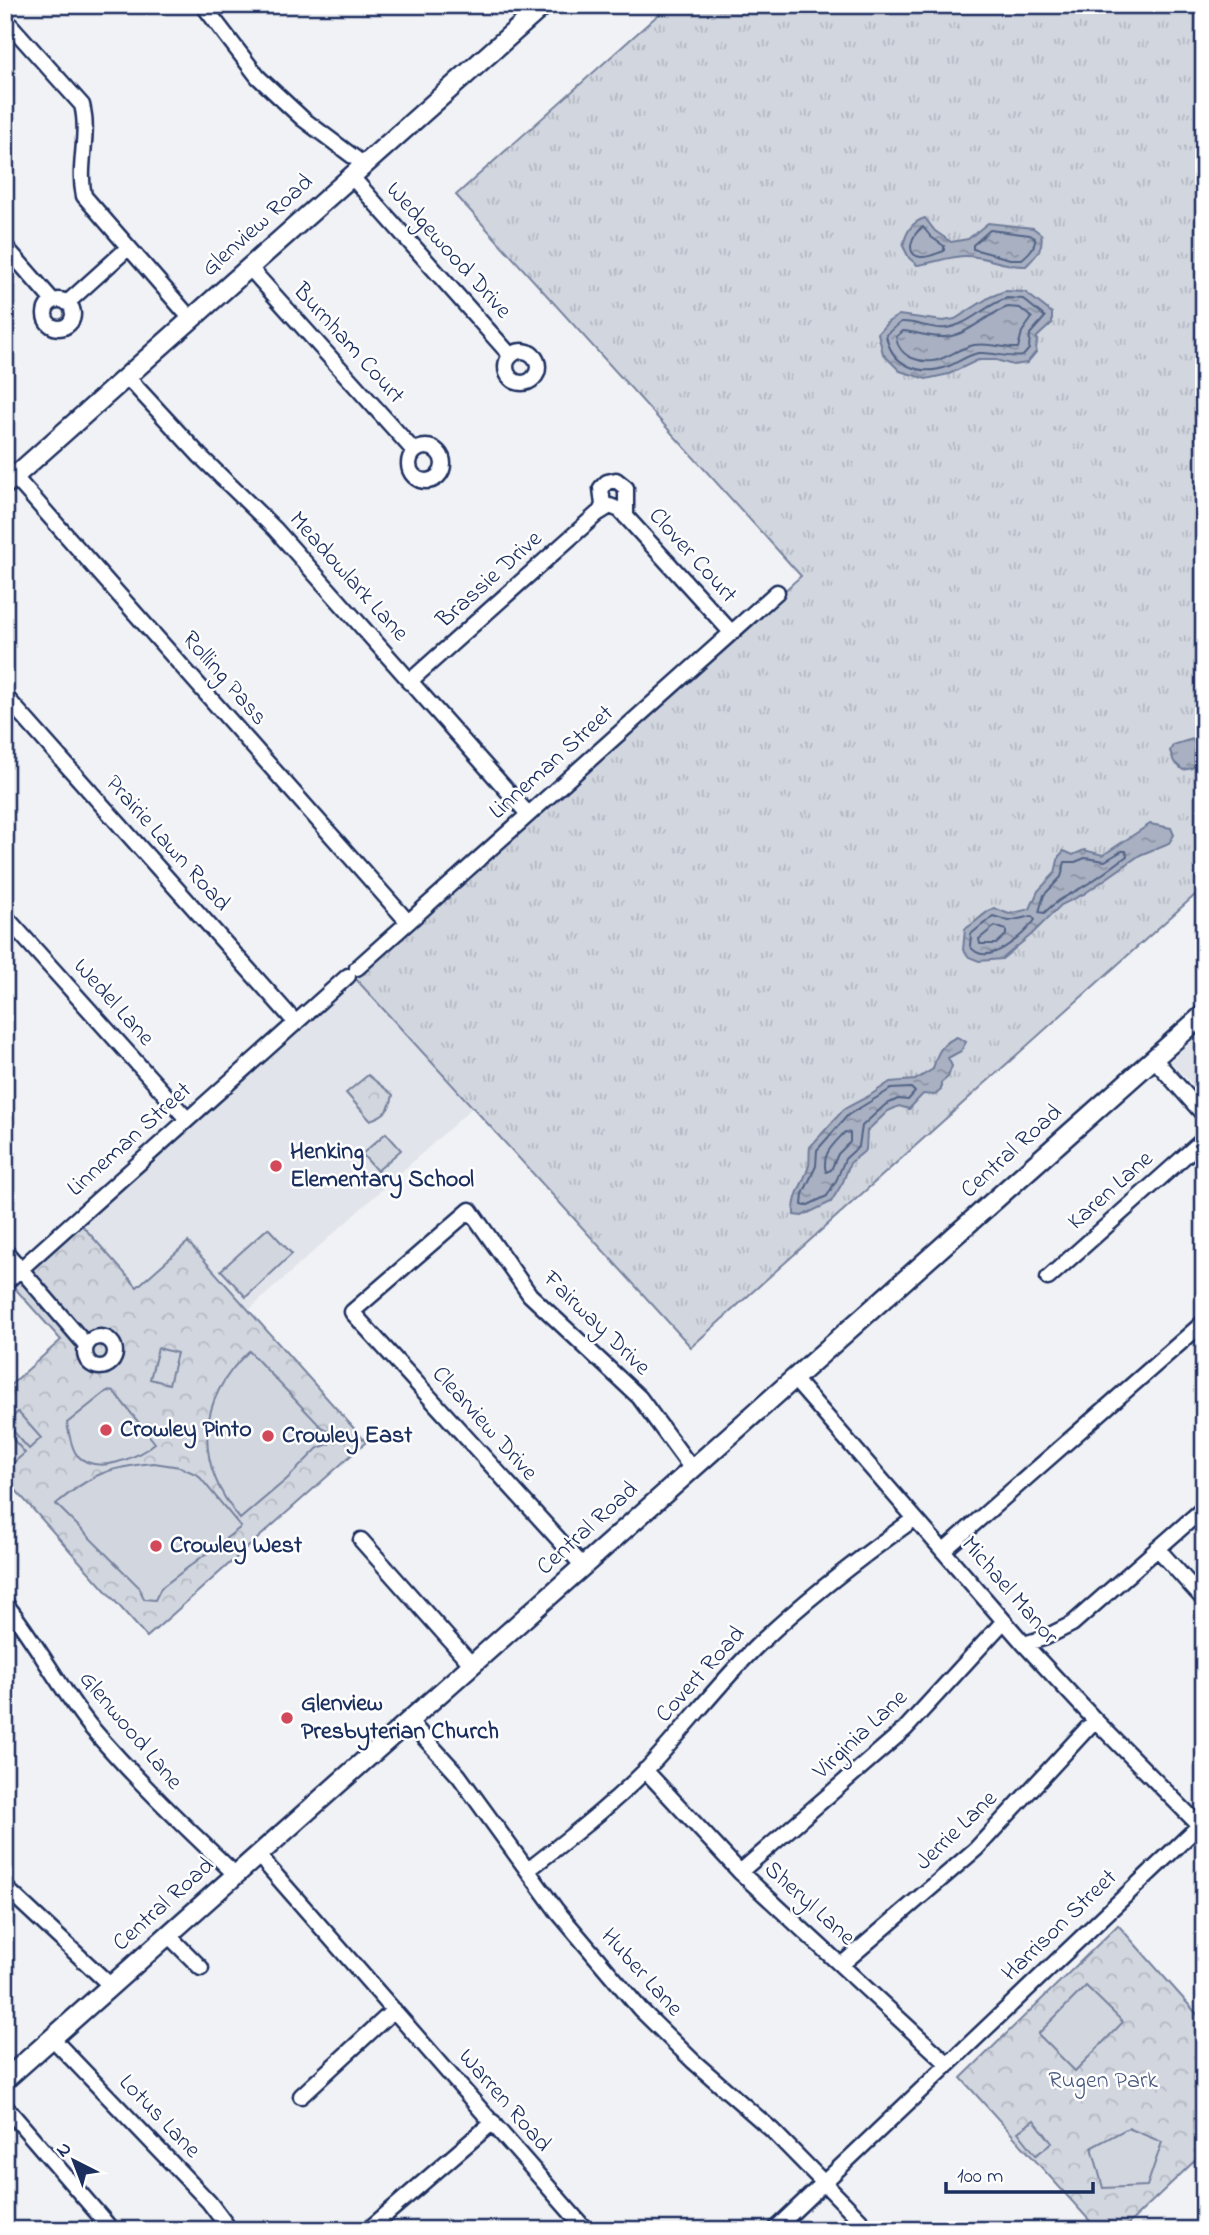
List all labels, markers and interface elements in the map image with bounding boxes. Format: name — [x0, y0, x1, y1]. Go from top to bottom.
street label: Glenview Road — [194, 166, 322, 286]
street label: Wedgewood Drive — [377, 174, 520, 328]
street label: Burnham Court — [283, 275, 412, 413]
street label: Clover Court — [639, 500, 745, 612]
street label: Meadowlark Lane — [280, 504, 416, 650]
street label: Brassie Drive — [428, 523, 551, 638]
street label: Rolling Pass — [173, 624, 275, 734]
street label: Linneman Street — [482, 697, 622, 829]
street label: Prairie Lawn Road — [96, 768, 238, 920]
street label: Wedel Lane — [64, 951, 162, 1055]
street label: Linneman Street — [60, 1074, 200, 1206]
street label: Central Road — [953, 1096, 1071, 1207]
place label: Henking Elementary School — [290, 1135, 474, 1199]
street label: Karen Lane — [1060, 1143, 1162, 1239]
marker: Henking Elementary School — [268, 1158, 284, 1174]
street label: Fairway Drive — [533, 1263, 658, 1386]
street label: Clearview Drive — [423, 1359, 546, 1490]
place label: Crowley Pinto — [120, 1413, 252, 1449]
place label: Crowley East — [282, 1419, 413, 1455]
marker: Crowley Pinto — [98, 1422, 114, 1438]
marker: Crowley East — [260, 1428, 276, 1444]
street label: Central Road — [529, 1473, 647, 1584]
place label: Crowley West — [170, 1529, 303, 1565]
street label: Michael Manor — [952, 1529, 1067, 1653]
marker: Crowley West — [148, 1538, 164, 1554]
street label: Covert Road — [648, 1618, 755, 1731]
street label: Glenwood Lane — [70, 1664, 190, 1798]
street label: Virginia Lane — [805, 1681, 917, 1789]
place label: Glenview Presbyterian Church — [301, 1687, 499, 1751]
marker: Glenview Presbyterian Church — [279, 1710, 295, 1726]
street label: Jerrie Lane — [908, 1783, 1006, 1879]
street label: Central Road — [105, 1849, 223, 1960]
street label: Sheryl Lane — [755, 1853, 863, 1956]
street label: Harrison Street — [994, 1862, 1126, 1990]
street label: Huber Lane — [592, 1921, 691, 2025]
street label: Warren Road — [449, 2042, 559, 2161]
park label: Rugen Park — [1048, 2064, 1158, 2099]
street label: Lotus Lane — [110, 2067, 208, 2167]
north arrow — [38, 2126, 108, 2196]
text: N — [50, 2136, 78, 2165]
scale bar — [946, 2151, 1094, 2195]
text: 100 m — [957, 2162, 1003, 2192]

